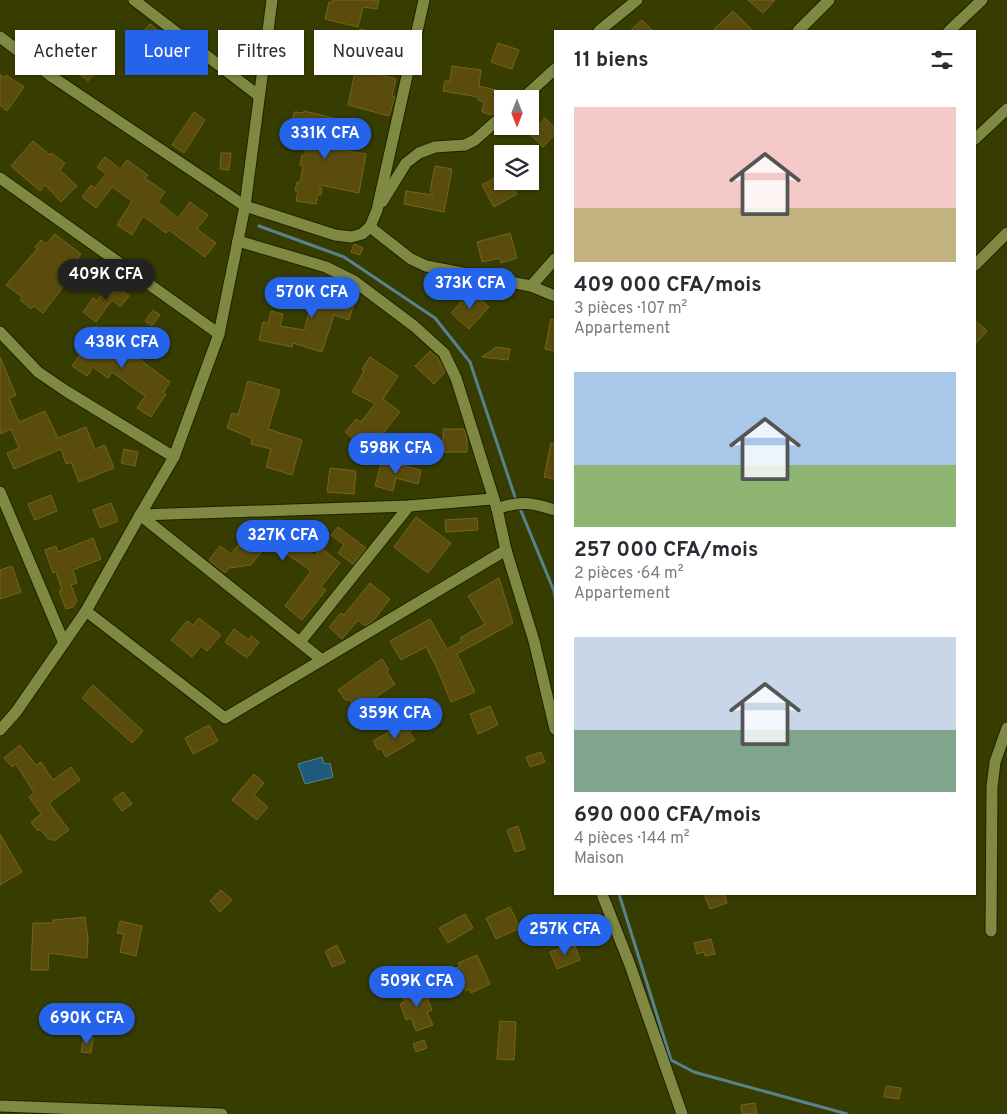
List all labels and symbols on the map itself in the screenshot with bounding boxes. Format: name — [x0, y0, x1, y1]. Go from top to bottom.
north arrow — [494, 90, 539, 135]
pin: 331K CFA — [273, 118, 377, 160]
pin: 409K CFA — [54, 258, 158, 301]
pin: 373K CFA — [418, 268, 522, 310]
pin: 570K CFA — [260, 276, 364, 319]
pin: 438K CFA — [70, 326, 174, 369]
pin: 598K CFA — [344, 432, 448, 475]
pin: 327K CFA — [231, 520, 335, 562]
pin: 359K CFA — [343, 698, 447, 740]
pin: 257K CFA — [513, 914, 617, 956]
pin: 509K CFA — [365, 966, 469, 1008]
pin: 690K CFA — [35, 1002, 139, 1045]

